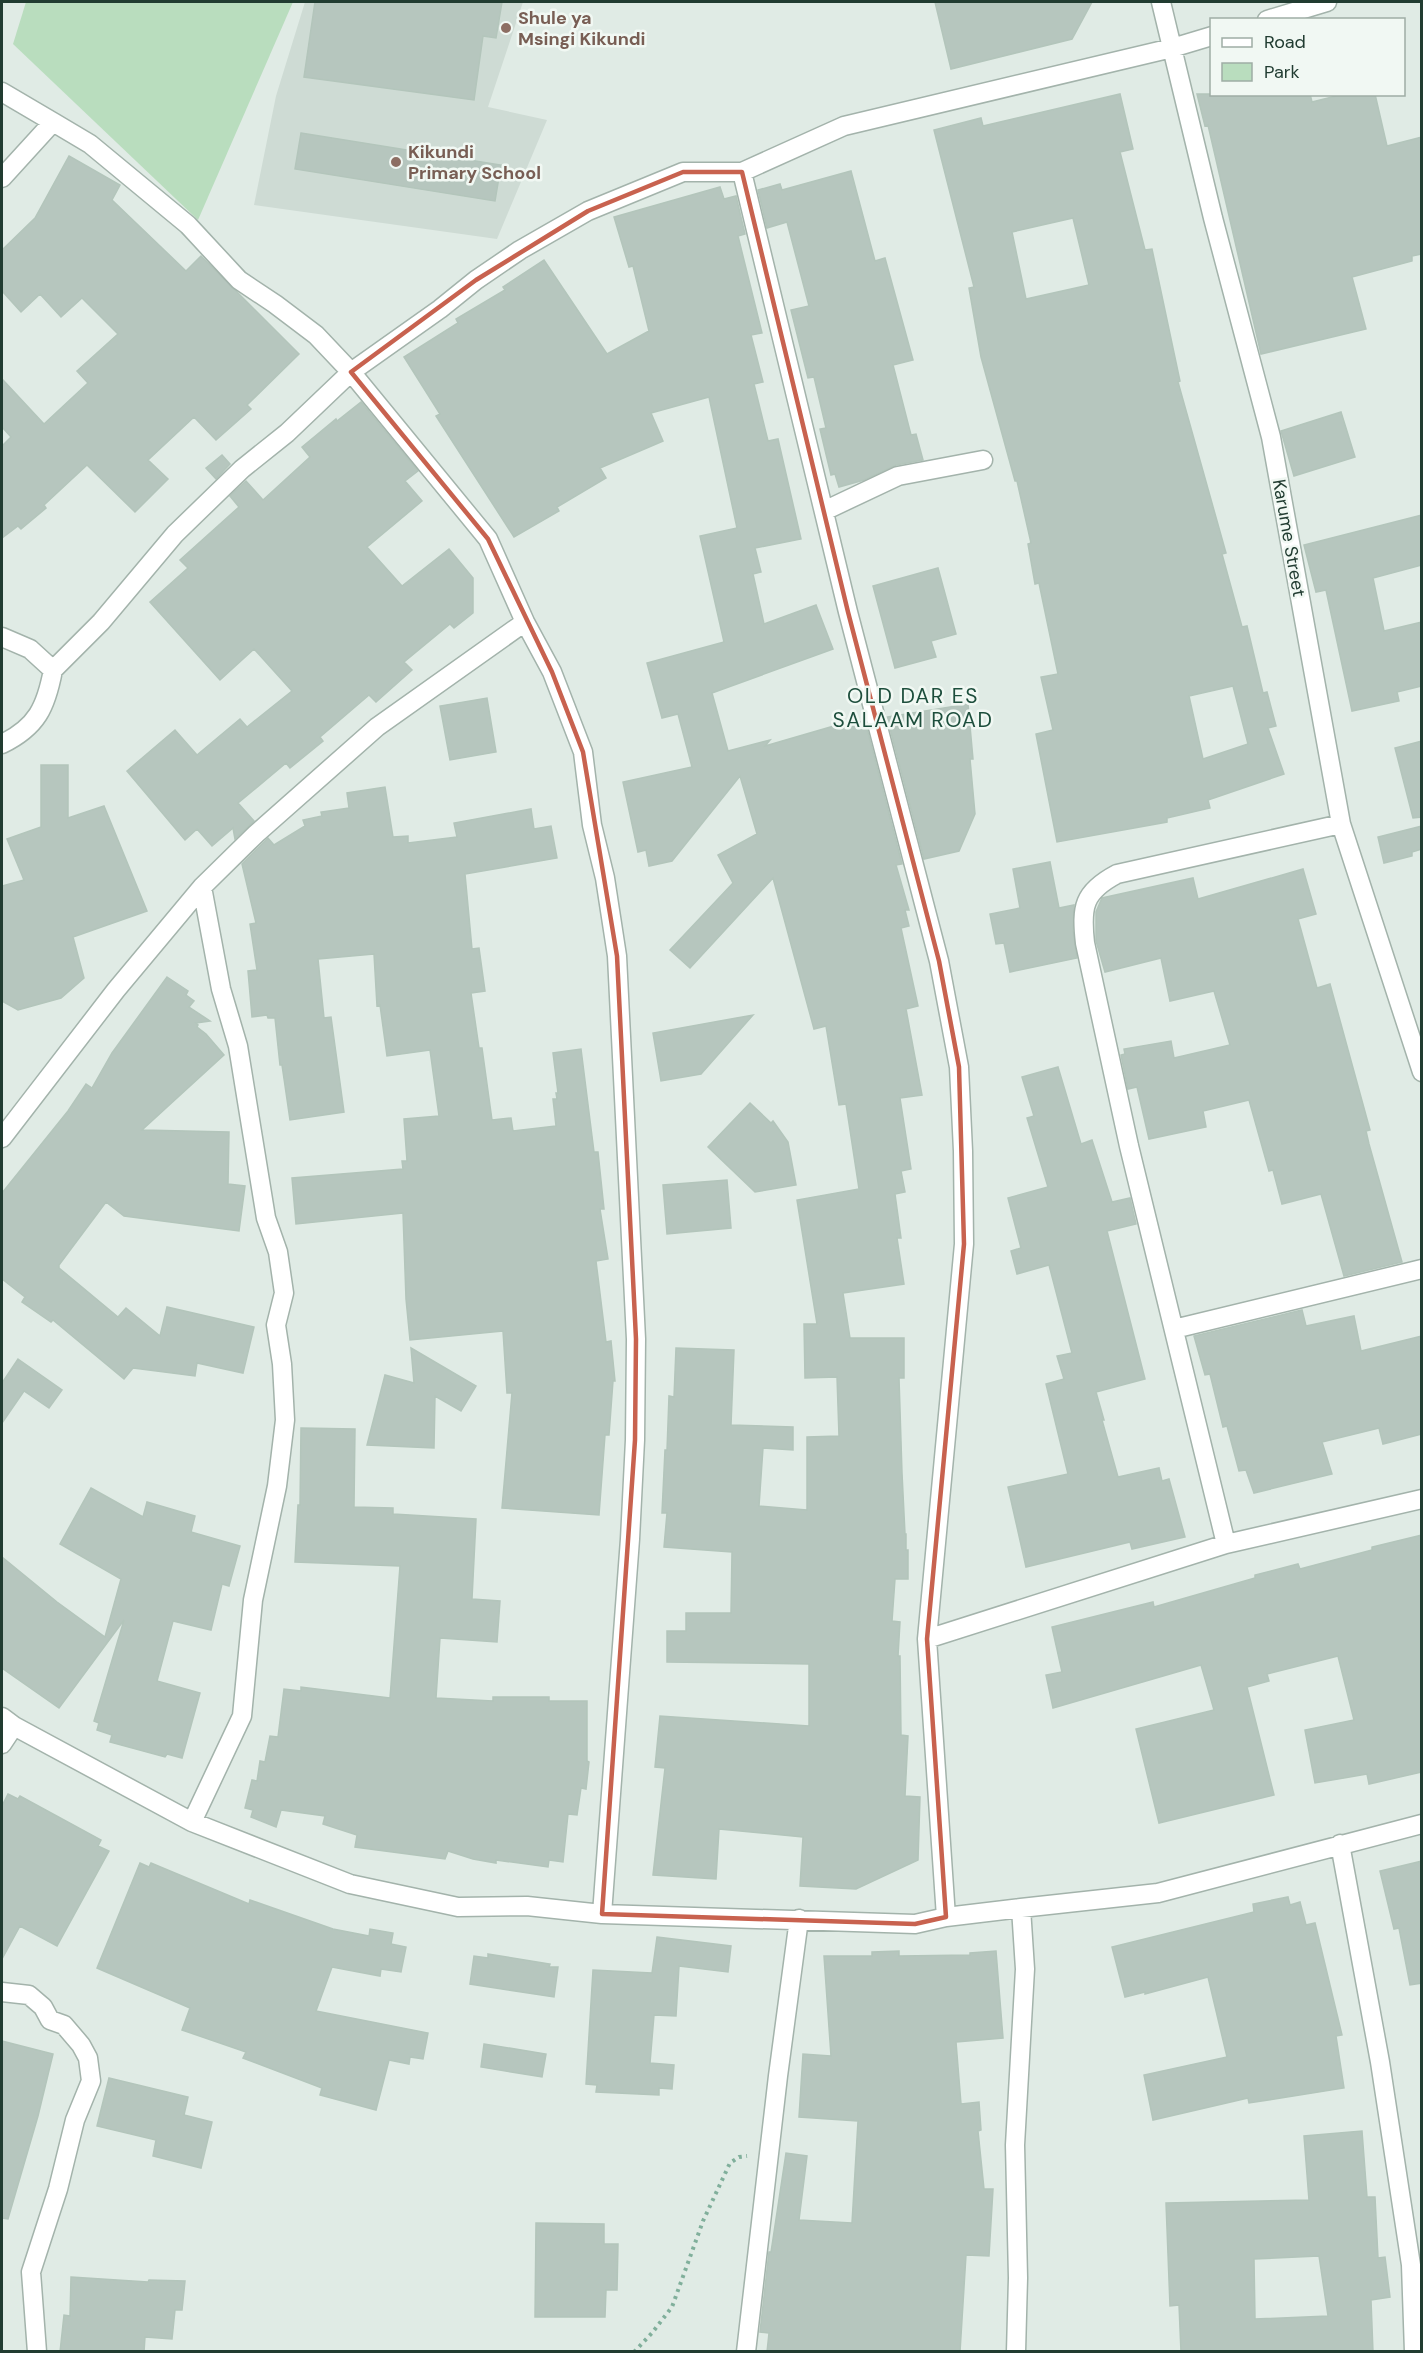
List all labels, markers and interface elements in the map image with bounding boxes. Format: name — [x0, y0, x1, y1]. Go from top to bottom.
place label: Shule ya Msingi Kikundi — [518, 6, 645, 51]
legend — [1210, 18, 1405, 96]
marker: Shule ya Msingi Kikundi — [499, 21, 513, 35]
text: Road — [1264, 30, 1306, 54]
text: Park — [1264, 60, 1300, 84]
place label: Kikundi Primary School — [408, 140, 541, 185]
marker: Kikundi Primary School — [389, 155, 403, 169]
street label: Karume Street — [1267, 477, 1311, 599]
district label: OLD DAR ES SALAAM ROAD — [833, 682, 993, 734]

